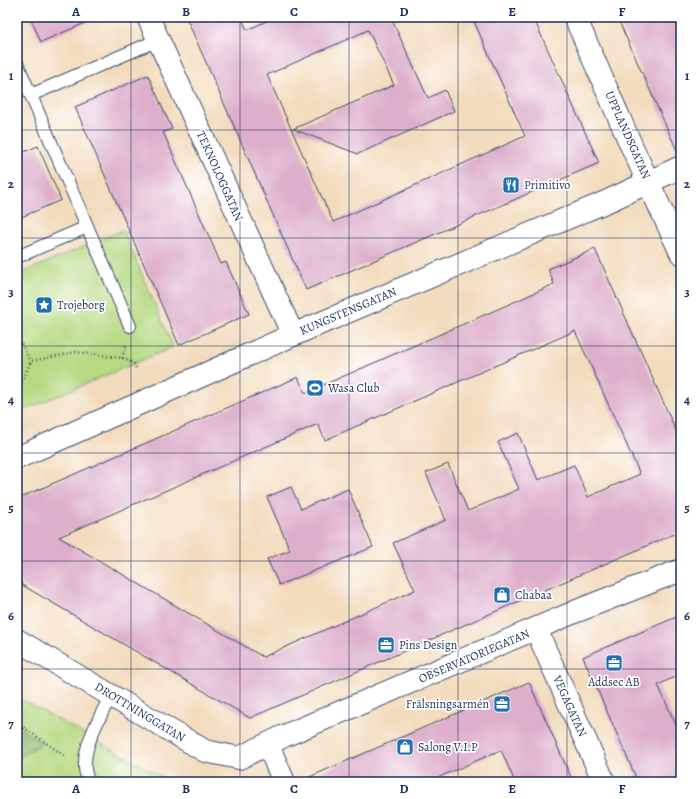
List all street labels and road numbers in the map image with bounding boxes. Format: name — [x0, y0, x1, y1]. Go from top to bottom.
street label: UPPLANDSGATAN — [601, 88, 655, 182]
street label: TEKNOLOGGATAN — [193, 128, 247, 224]
street label: KUNGSTENSGATAN — [297, 283, 399, 339]
street label: OBSERVATORIEGATAN — [416, 625, 532, 687]
street label: VEGAGATAN — [549, 672, 591, 740]
street label: DROTTNINGGATAN — [92, 679, 189, 746]

